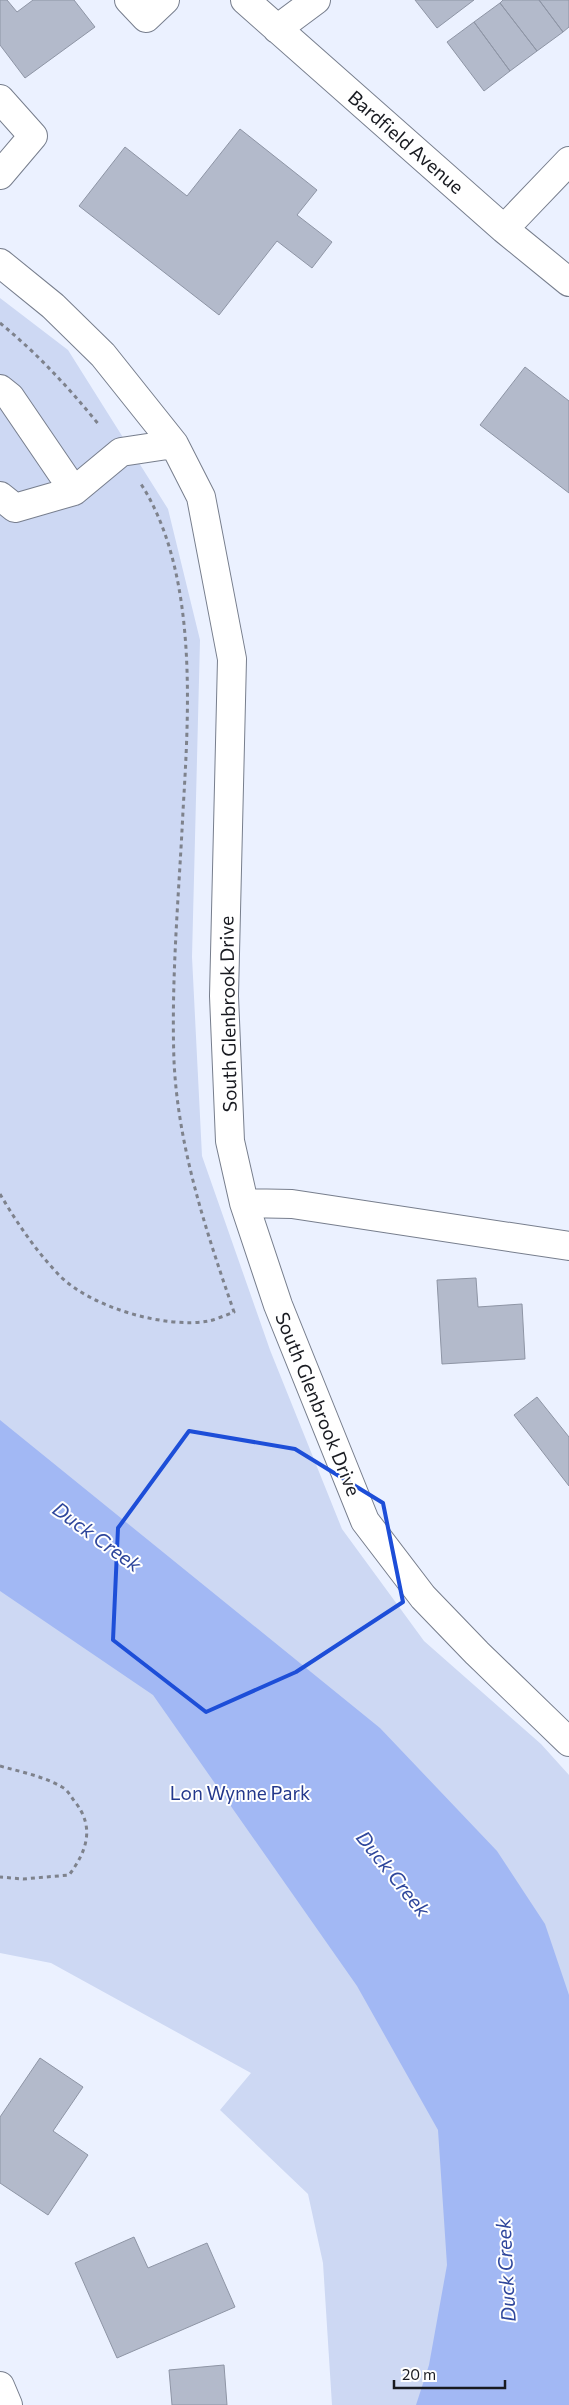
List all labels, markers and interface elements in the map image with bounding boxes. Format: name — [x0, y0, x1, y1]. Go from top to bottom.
street label: Bardfield Avenue — [344, 85, 469, 198]
street label: South Glenbrook Drive — [214, 916, 241, 1112]
street label: South Glenbrook Drive — [271, 1309, 366, 1499]
water label: Duck Creek — [49, 1496, 148, 1577]
park label: Lon Wynne Park — [170, 1781, 310, 1804]
water label: Duck Creek — [352, 1826, 436, 1922]
water label: Duck Creek — [490, 2216, 520, 2322]
scale bar — [394, 2358, 505, 2390]
text: 20 m — [402, 2365, 436, 2383]

